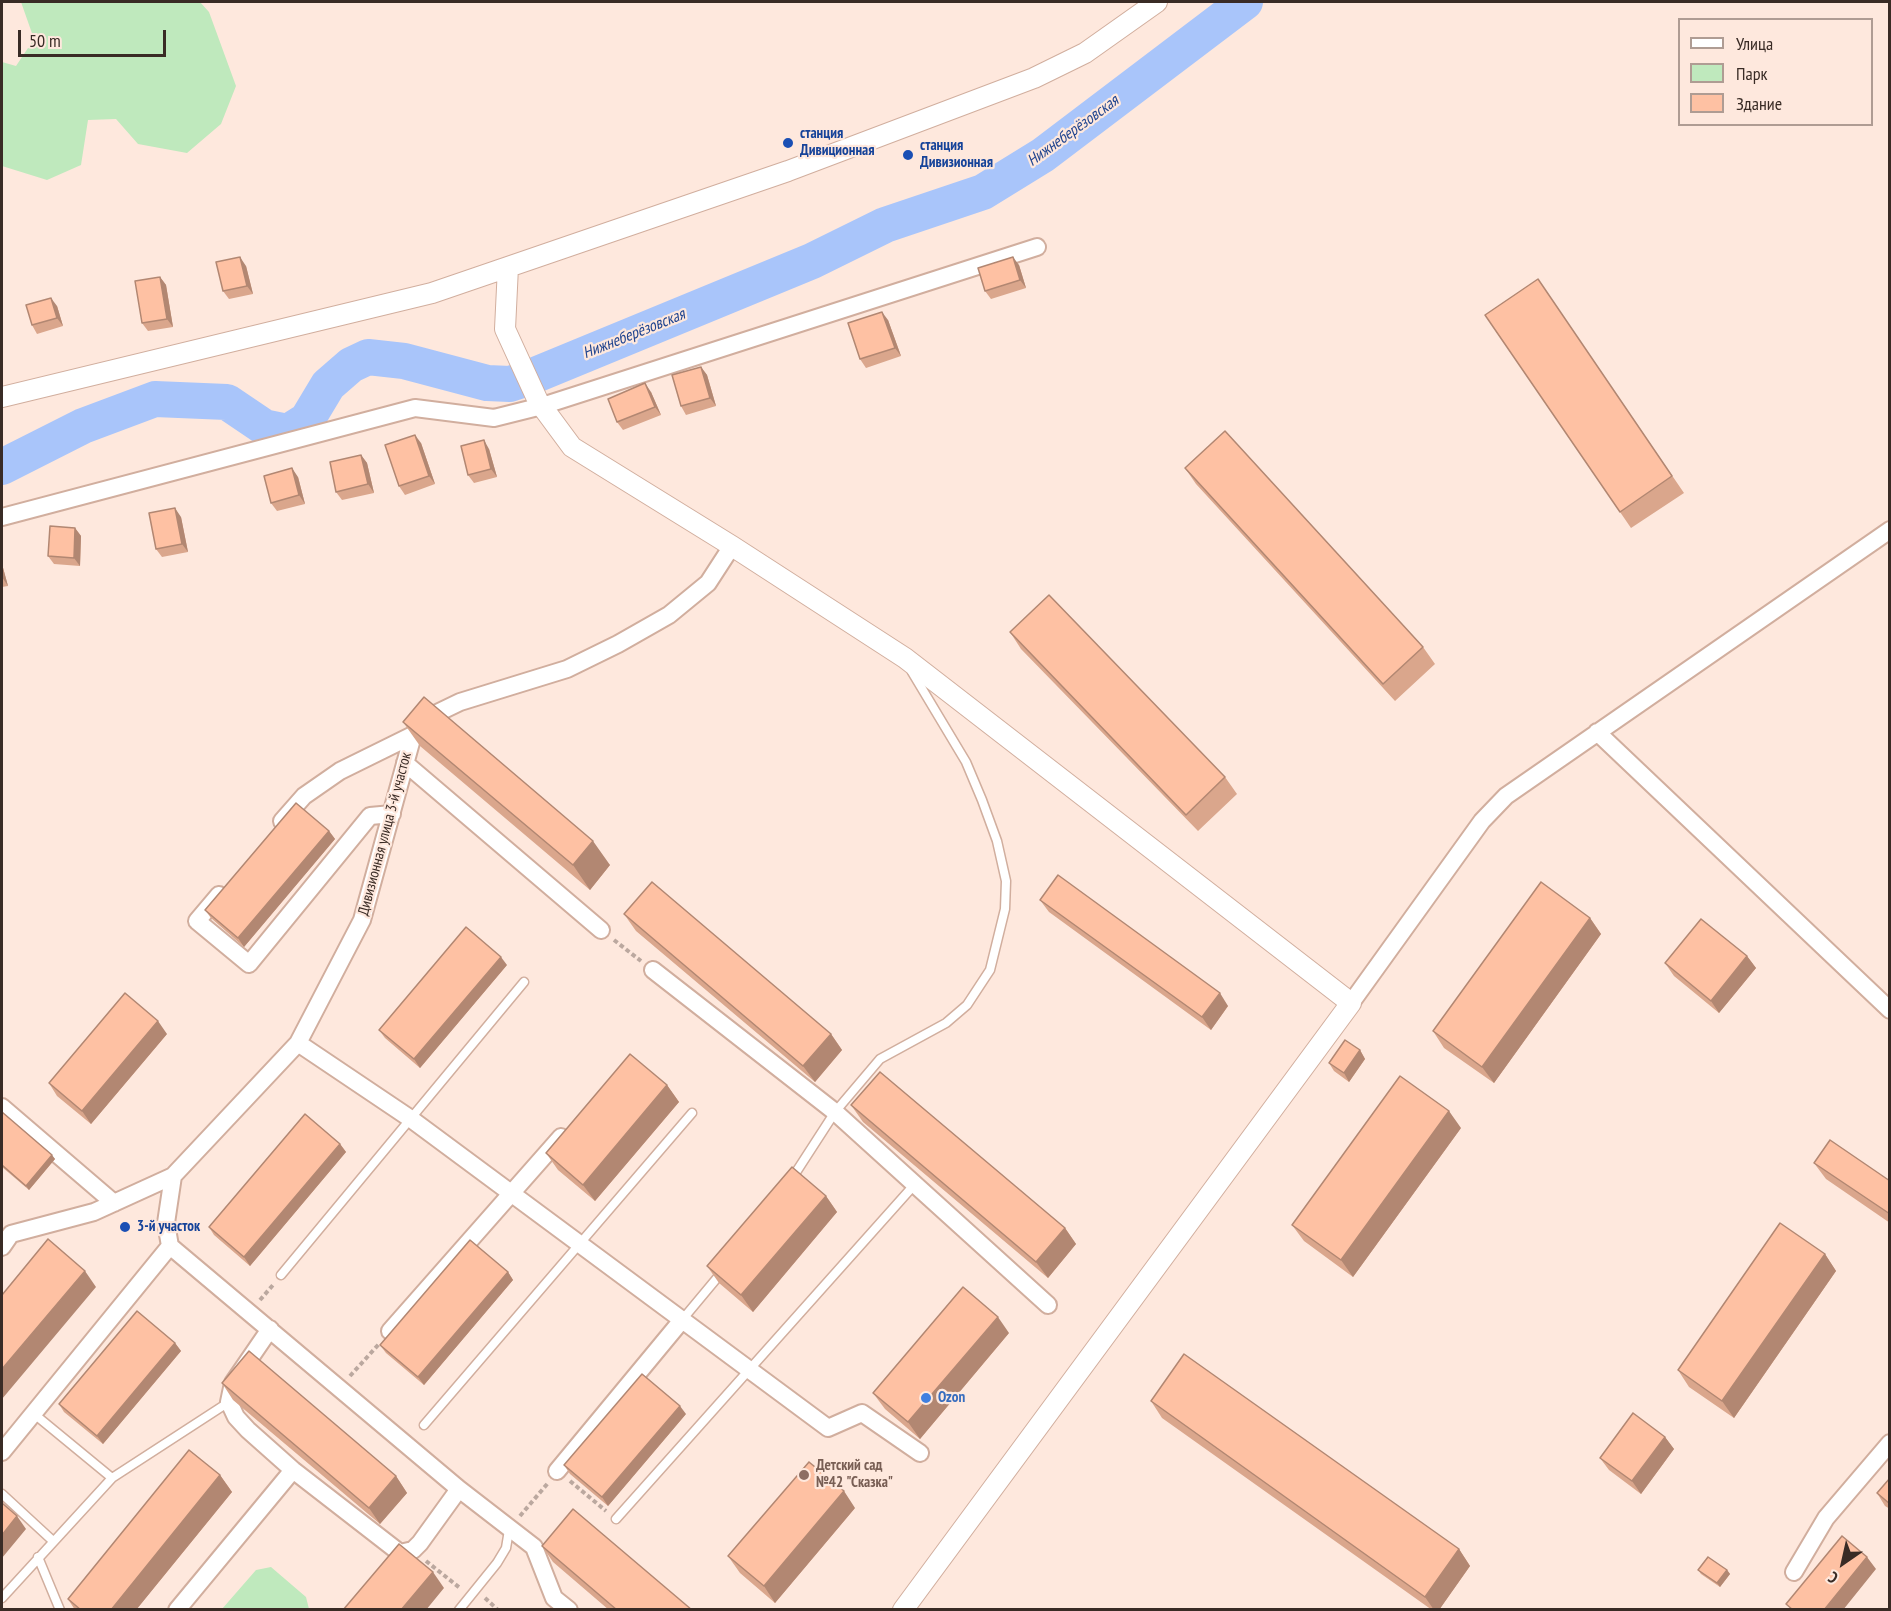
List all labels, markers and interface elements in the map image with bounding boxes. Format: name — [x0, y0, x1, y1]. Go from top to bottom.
scale bar — [21, 18, 170, 56]
legend — [1678, 18, 1873, 126]
text: 50 m — [29, 29, 61, 52]
text: Улица — [1736, 32, 1773, 55]
text: Парк — [1736, 62, 1767, 85]
water label: Нижнеберёзовская — [1024, 91, 1122, 171]
text: Здание — [1736, 92, 1782, 115]
place label: станция Дивиционная — [800, 125, 875, 160]
marker: станция Дивиционная — [781, 136, 795, 150]
place label: станция Дивизионная — [920, 137, 993, 172]
marker: станция Дивизионная — [901, 148, 915, 162]
water label: Нижнеберёзовская — [580, 305, 688, 363]
street label: Дивизионная улица 3-й участок — [355, 750, 415, 918]
place label: 3-й участок — [137, 1218, 200, 1236]
marker: 3-й участок — [118, 1220, 132, 1234]
place label: Ozon — [938, 1389, 965, 1407]
marker: Ozon — [919, 1391, 933, 1405]
place label: Детский сад №42 "Сказка" — [816, 1457, 893, 1492]
marker: Детский сад №42 "Сказка" — [797, 1468, 811, 1482]
north arrow — [1813, 1533, 1873, 1593]
text: С — [1824, 1568, 1842, 1588]

